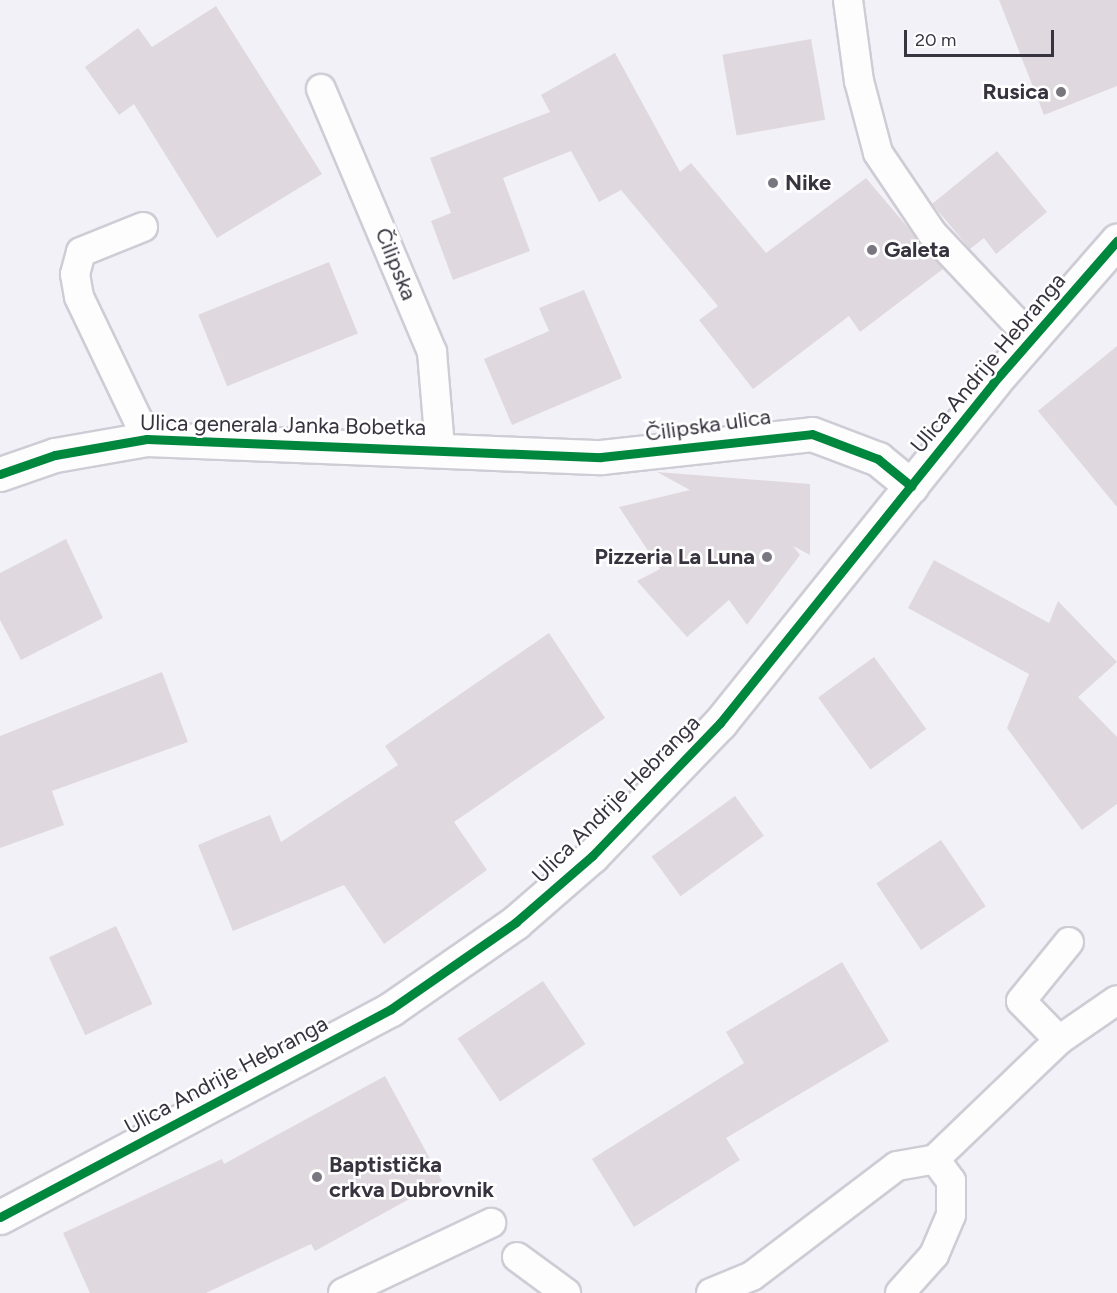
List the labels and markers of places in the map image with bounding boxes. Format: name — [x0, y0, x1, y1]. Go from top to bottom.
place label: Rusica — [983, 79, 1049, 105]
marker: Rusica — [1054, 85, 1068, 99]
place label: Nike — [785, 170, 831, 196]
marker: Nike — [766, 176, 780, 190]
place label: Galeta — [884, 237, 950, 263]
marker: Galeta — [865, 243, 879, 257]
place label: Pizzeria La Luna — [594, 544, 755, 570]
marker: Pizzeria La Luna — [760, 550, 774, 564]
place label: Baptistička crkva Dubrovnik — [329, 1151, 494, 1202]
marker: Baptistička crkva Dubrovnik — [310, 1170, 324, 1184]

